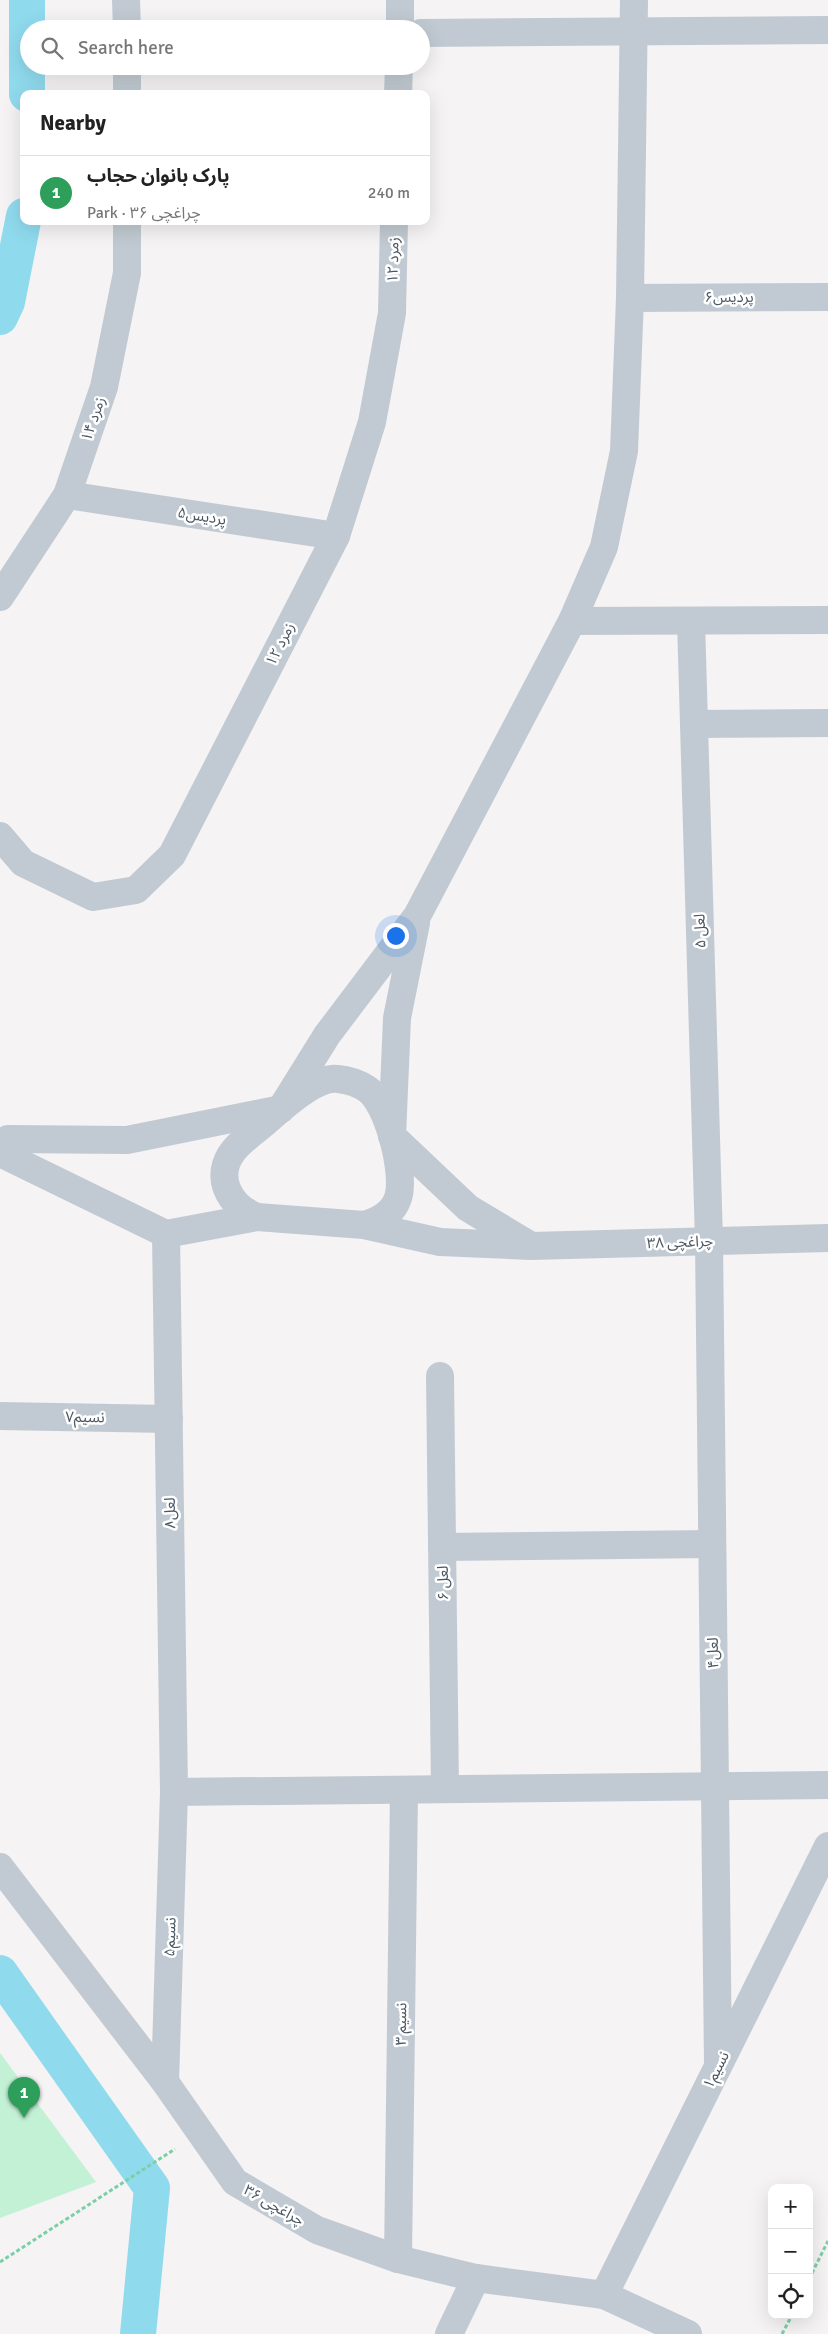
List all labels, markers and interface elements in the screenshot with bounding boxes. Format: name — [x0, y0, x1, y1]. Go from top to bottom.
search box — [20, 20, 430, 75]
icon: search — [38, 34, 66, 62]
text: Search here — [78, 36, 174, 60]
text: Nearby — [40, 110, 106, 136]
text: پارک بانوان حجاب — [87, 164, 230, 188]
text: 1 — [52, 183, 60, 203]
text: 240 m — [368, 183, 410, 203]
text: Park · چراغچی ۳۶ — [87, 203, 201, 223]
street label: زمرد ۱۲ — [383, 237, 403, 283]
street label: پردیس۶ — [704, 288, 754, 307]
street label: زمرد ۱۴ — [77, 394, 109, 444]
street label: پردیس۵ — [176, 503, 228, 530]
street label: زمرد ۱۲ — [262, 619, 298, 669]
street label: لعل ۵ — [690, 913, 710, 949]
your location — [383, 923, 409, 949]
street label: چراغچی ۳۸ — [646, 1232, 714, 1253]
street label: نسیم۷ — [65, 1408, 105, 1428]
street label: لعل۸ — [161, 1497, 179, 1529]
street label: لعل ۶ — [434, 1565, 452, 1600]
street label: لعل۴ — [704, 1637, 722, 1669]
street label: نسیم۵ — [160, 1917, 182, 1957]
street label: نسیم ۳ — [392, 2002, 412, 2046]
street label: نسیم۱ — [699, 2048, 735, 2093]
pin: 1 — [8, 2077, 40, 2118]
street label: چراغچی ۳۶ — [240, 2181, 307, 2230]
map controls — [768, 2184, 813, 2319]
button: + — [768, 2184, 813, 2229]
button: − — [768, 2229, 813, 2274]
button: locate — [768, 2274, 813, 2319]

